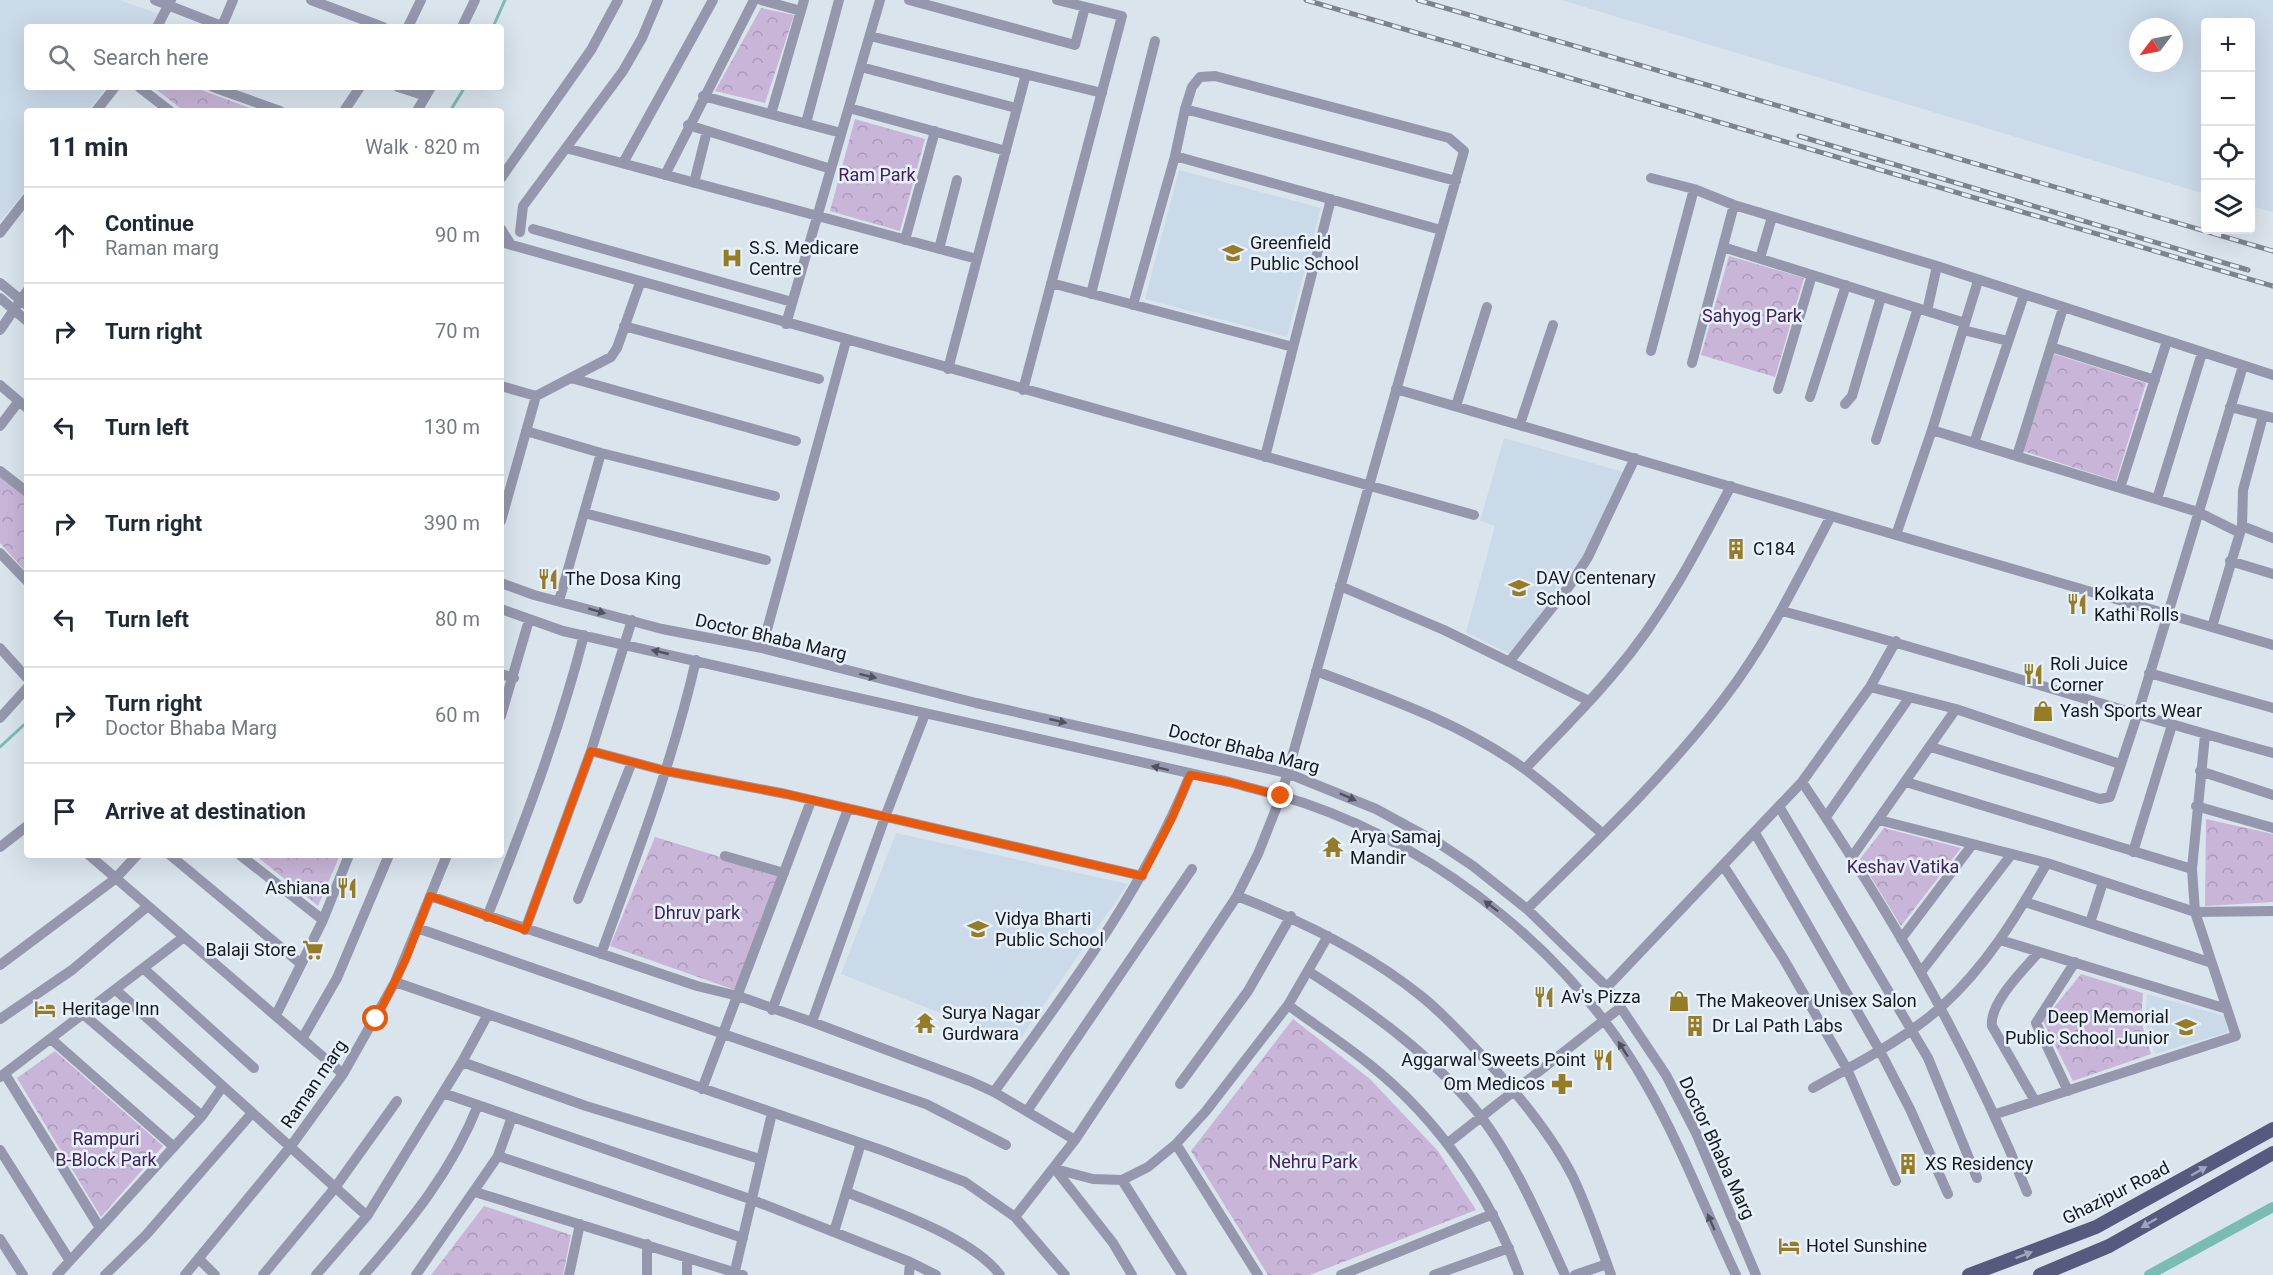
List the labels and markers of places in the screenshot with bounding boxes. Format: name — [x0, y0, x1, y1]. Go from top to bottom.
place label: Greenfield Public School — [1250, 232, 1359, 274]
place label: S.S. Medicare Centre — [749, 237, 859, 279]
school or university icon: Greenfield Public School — [1221, 241, 1245, 265]
hospital icon: S.S. Medicare Centre — [720, 246, 744, 270]
building icon: C184 — [1724, 537, 1748, 561]
place label: C184 — [1753, 538, 1795, 559]
restaurant icon: The Dosa King — [536, 567, 560, 591]
place label: DAV Centenary School — [1536, 567, 1656, 609]
place label: The Dosa King — [565, 568, 681, 589]
school or university icon: DAV Centenary School — [1507, 576, 1531, 600]
place label: Kolkata Kathi Rolls — [2094, 583, 2179, 625]
restaurant icon: Kolkata Kathi Rolls — [2065, 592, 2089, 616]
place label: Roli Juice Corner — [2050, 653, 2128, 695]
restaurant icon: Roli Juice Corner — [2021, 662, 2045, 686]
shop icon: Yash Sports Wear — [2031, 699, 2055, 723]
place label: Yash Sports Wear — [2060, 700, 2202, 721]
place label: Arya Samaj Mandir — [1350, 826, 1441, 868]
temple icon: Arya Samaj Mandir — [1321, 835, 1345, 859]
restaurant icon: Ashiana — [335, 876, 359, 900]
place label: Ashiana — [265, 877, 330, 898]
place label: Vidya Bharti Public School — [995, 908, 1104, 950]
school or university icon: Vidya Bharti Public School — [966, 917, 990, 941]
supermarket icon: Balaji Store — [301, 938, 325, 962]
place label: Balaji Store — [206, 939, 296, 960]
restaurant icon: Av's Pizza — [1532, 985, 1556, 1009]
place label: Av's Pizza — [1561, 986, 1641, 1007]
shop icon: The Makeover Unisex Salon — [1667, 989, 1691, 1013]
place label: The Makeover Unisex Salon — [1696, 990, 1917, 1011]
hotel icon: Heritage Inn — [33, 997, 57, 1021]
place label: Heritage Inn — [62, 998, 159, 1019]
place label: Surya Nagar Gurdwara — [942, 1002, 1040, 1044]
place label: Deep Memorial Public School Junior — [2005, 1006, 2169, 1048]
temple icon: Surya Nagar Gurdwara — [913, 1011, 937, 1035]
building icon: Dr Lal Path Labs — [1683, 1014, 1707, 1038]
place label: Dr Lal Path Labs — [1712, 1015, 1843, 1036]
school or university icon: Deep Memorial Public School Junior — [2174, 1015, 2198, 1039]
restaurant icon: Aggarwal Sweets Point — [1591, 1048, 1615, 1072]
place label: Aggarwal Sweets Point — [1401, 1049, 1586, 1070]
pharmacy icon: Om Medicos — [1550, 1072, 1574, 1096]
place label: Om Medicos — [1444, 1073, 1545, 1094]
building icon: XS Residency — [1896, 1152, 1920, 1176]
place label: XS Residency — [1925, 1153, 2034, 1174]
hotel icon: Hotel Sunshine — [1777, 1234, 1801, 1258]
place label: Hotel Sunshine — [1806, 1235, 1927, 1256]

